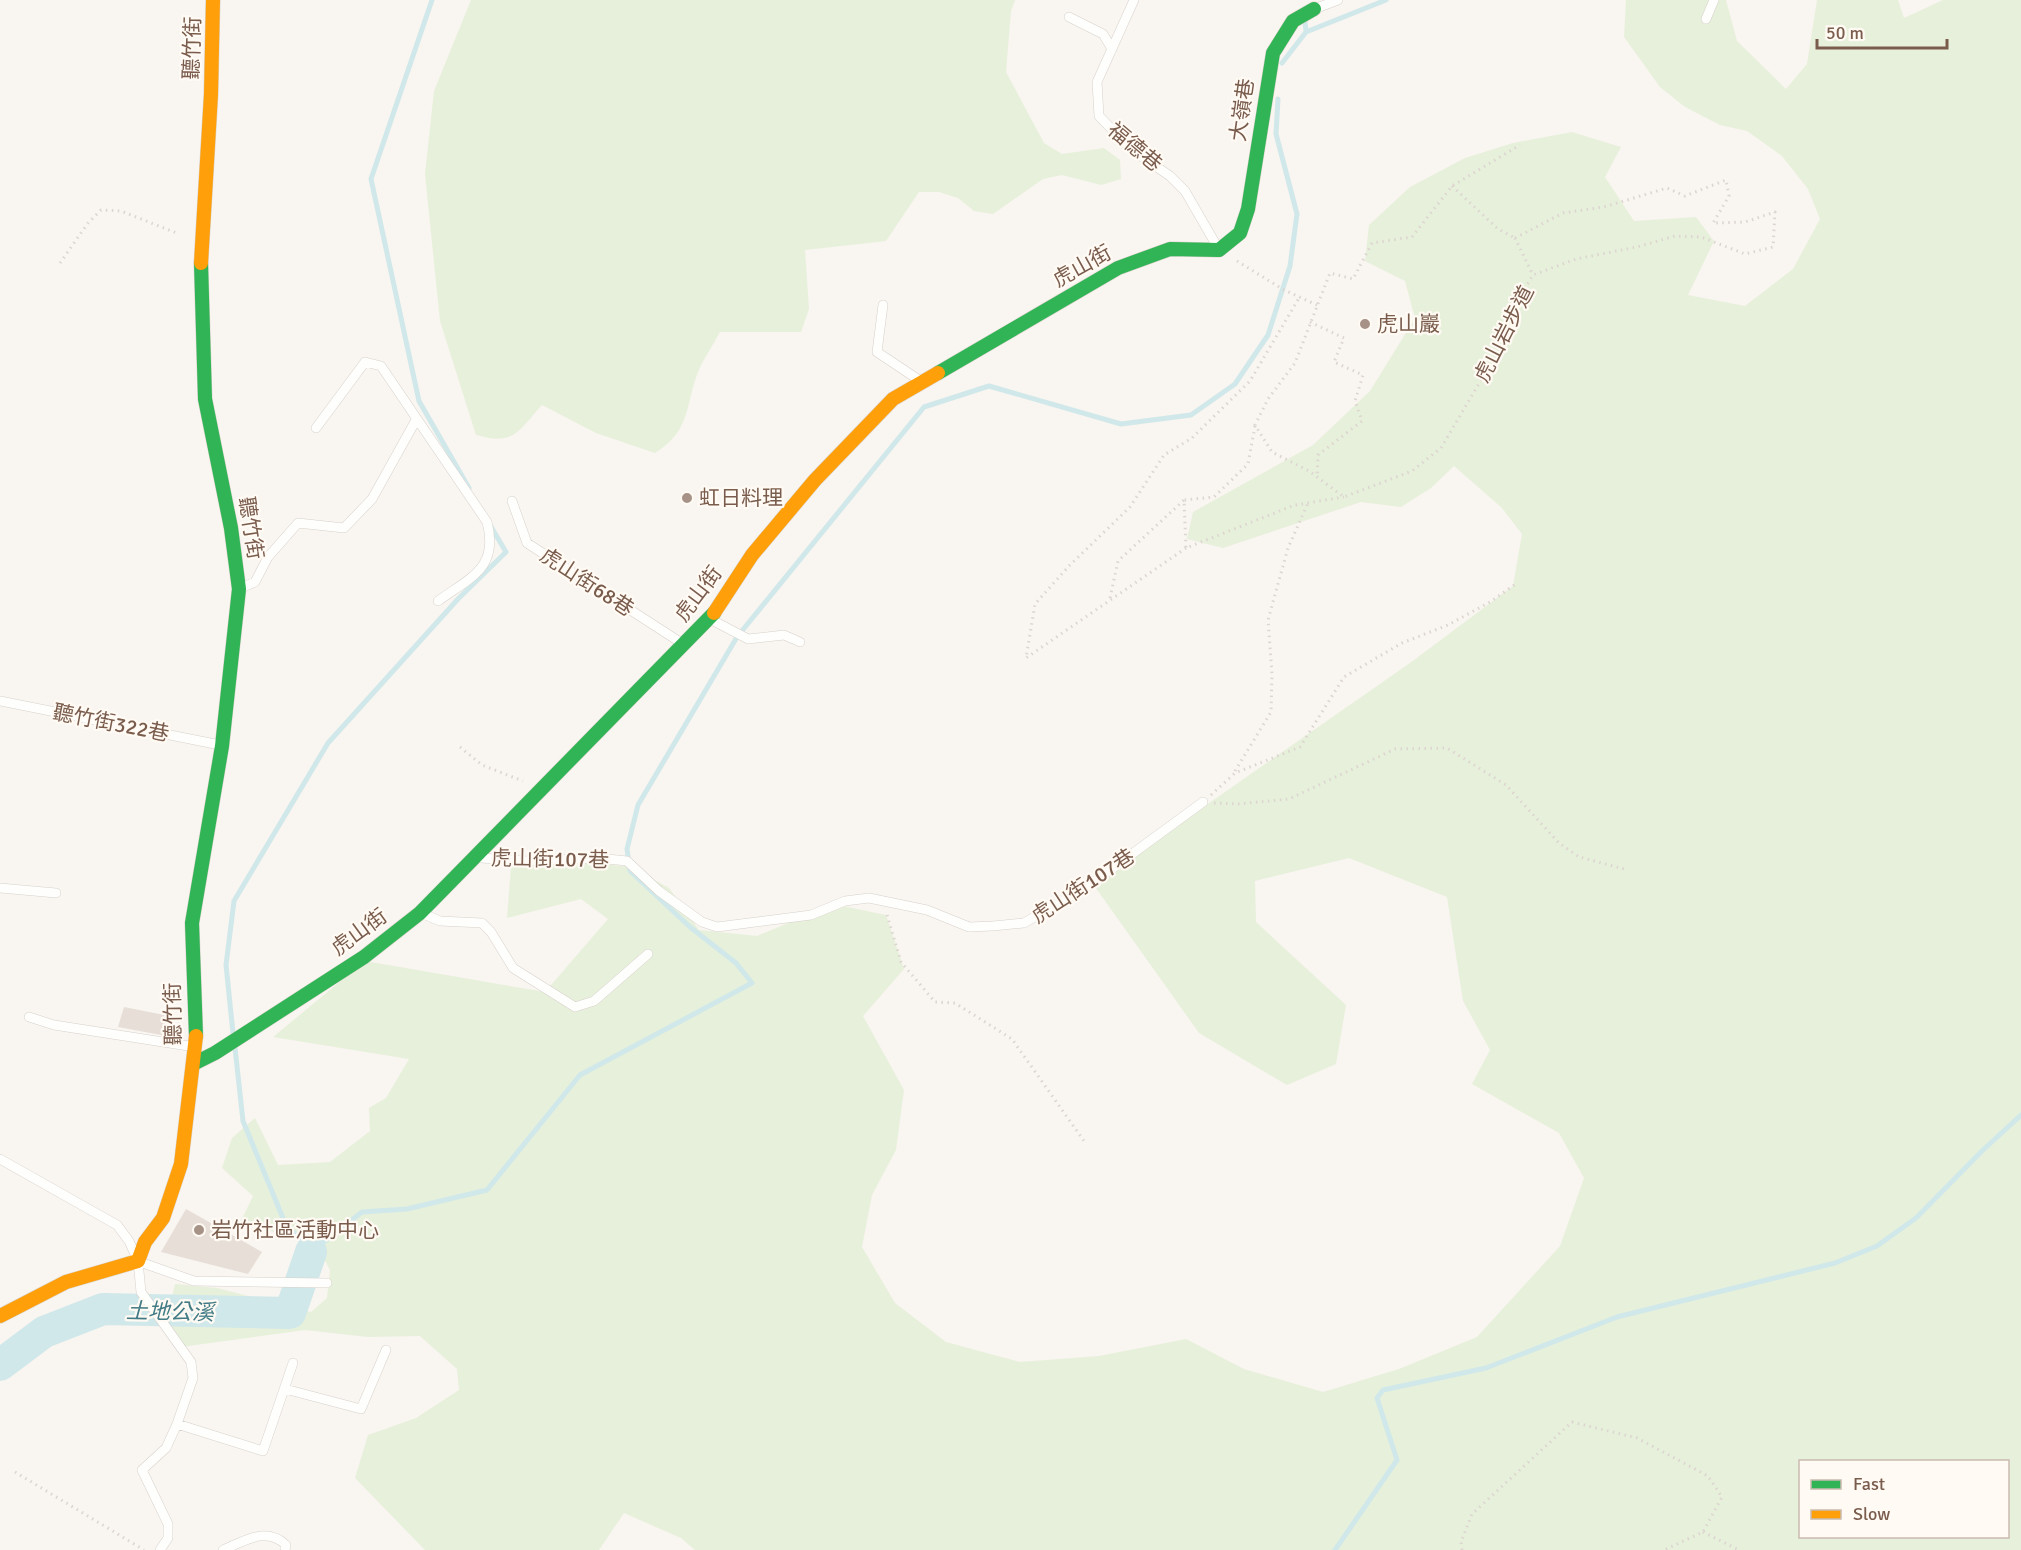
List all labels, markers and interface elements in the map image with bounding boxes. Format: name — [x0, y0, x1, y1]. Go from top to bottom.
scale bar — [1817, 12, 1948, 50]
street label: 聽竹街 — [178, 16, 206, 80]
text: 50 m — [1826, 22, 1864, 44]
street label: 大嶺巷 — [1225, 77, 1259, 143]
street label: 福德巷 — [1103, 117, 1167, 177]
street label: 虎山街 — [1048, 239, 1116, 293]
street label: 虎山岩步道 — [1469, 281, 1539, 387]
place label: 虎山巖 — [1377, 311, 1440, 337]
marker: 虎山巖 — [1358, 317, 1372, 331]
place label: 虹日料理 — [699, 485, 783, 511]
marker: 虹日料理 — [680, 491, 694, 505]
street label: 聽竹街 — [233, 495, 269, 561]
street label: 虎山街68巷 — [535, 542, 639, 622]
street label: 虎山街 — [669, 561, 727, 627]
street label: 聽竹街322巷 — [51, 699, 171, 747]
street label: 虎山街107巷 — [1026, 843, 1140, 929]
street label: 虎山街107巷 — [491, 845, 609, 873]
street label: 虎山街 — [326, 903, 392, 961]
street label: 聽竹街 — [159, 982, 187, 1046]
place label: 岩竹社區活動中心 — [211, 1217, 379, 1243]
marker: 岩竹社區活動中心 — [192, 1223, 206, 1237]
water label: 土地公溪 — [126, 1297, 217, 1326]
legend — [1799, 1460, 2009, 1538]
text: Fast — [1853, 1473, 1885, 1495]
text: Slow — [1853, 1503, 1890, 1525]

